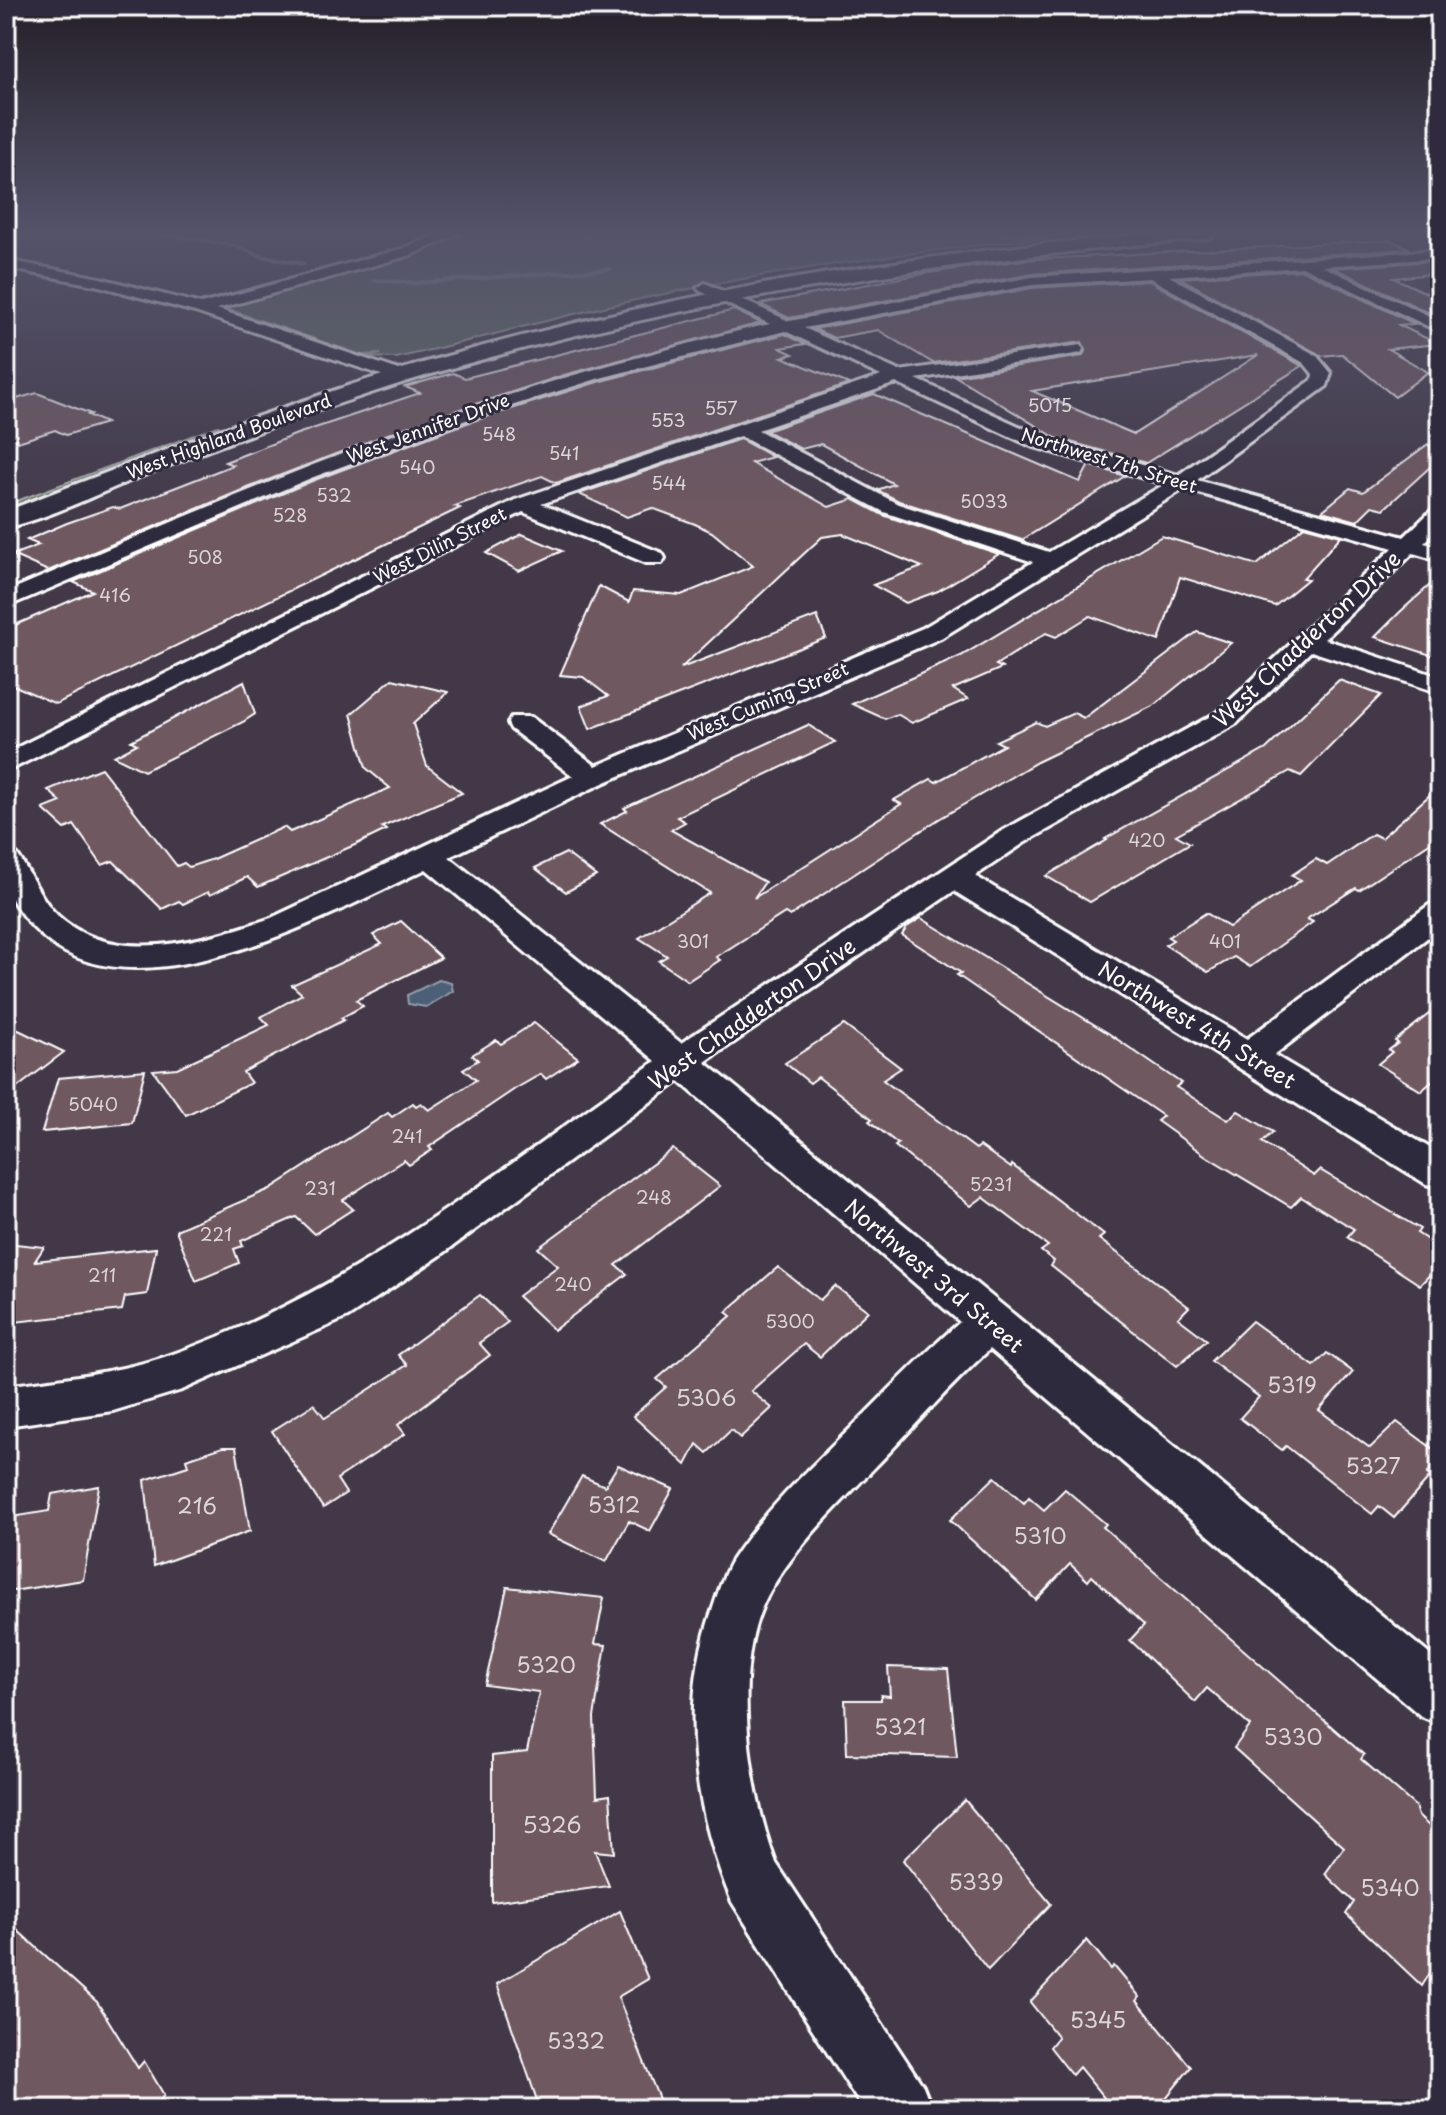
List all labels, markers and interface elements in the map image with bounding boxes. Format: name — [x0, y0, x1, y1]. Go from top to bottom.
street label: West Highland Boulevard — [122, 386, 335, 485]
street label: West Jennifer Drive — [342, 386, 513, 470]
house number: 5015 — [1028, 391, 1072, 418]
house number: 557 — [704, 394, 738, 421]
house number: 553 — [651, 406, 685, 433]
house number: 548 — [482, 420, 516, 447]
street label: Northwest 7th Street — [1018, 420, 1201, 499]
house number: 541 — [549, 439, 579, 466]
house number: 540 — [399, 453, 435, 480]
house number: 544 — [651, 469, 687, 496]
house number: 532 — [316, 481, 352, 508]
house number: 5033 — [960, 487, 1008, 514]
street label: West Dilin Street — [368, 499, 511, 590]
house number: 528 — [273, 501, 307, 528]
street label: West Chadderton Drive — [1205, 542, 1407, 734]
house number: 508 — [187, 543, 223, 570]
house number: 416 — [99, 581, 131, 608]
street label: West Cuming Street — [683, 654, 852, 747]
house number: 420 — [1129, 826, 1165, 853]
house number: 301 — [677, 927, 709, 954]
house number: 401 — [1209, 927, 1241, 954]
street label: West Chadderton Drive — [641, 929, 862, 1097]
street label: Northwest 4th Street — [1093, 952, 1303, 1096]
house number: 5040 — [68, 1090, 118, 1117]
house number: 241 — [391, 1122, 423, 1149]
house number: 5231 — [970, 1170, 1012, 1197]
house number: 231 — [304, 1174, 336, 1201]
house number: 248 — [636, 1183, 672, 1210]
street label: Northwest 3rd Street — [838, 1190, 1032, 1360]
house number: 221 — [200, 1220, 232, 1247]
house number: 211 — [88, 1261, 116, 1288]
house number: 240 — [554, 1270, 592, 1297]
house number: 5300 — [765, 1307, 815, 1334]
house number: 5319 — [1267, 1367, 1317, 1400]
house number: 5306 — [676, 1380, 736, 1413]
house number: 5327 — [1345, 1448, 1401, 1481]
house number: 5312 — [588, 1487, 640, 1520]
house number: 216 — [177, 1488, 217, 1521]
house number: 5310 — [1013, 1518, 1067, 1551]
house number: 5320 — [516, 1647, 576, 1680]
house number: 5321 — [874, 1709, 926, 1742]
house number: 5330 — [1264, 1719, 1322, 1752]
house number: 5326 — [523, 1807, 581, 1840]
house number: 5339 — [948, 1864, 1004, 1897]
house number: 5340 — [1360, 1870, 1420, 1903]
house number: 5345 — [1070, 2002, 1126, 2035]
house number: 5332 — [547, 2023, 605, 2056]

